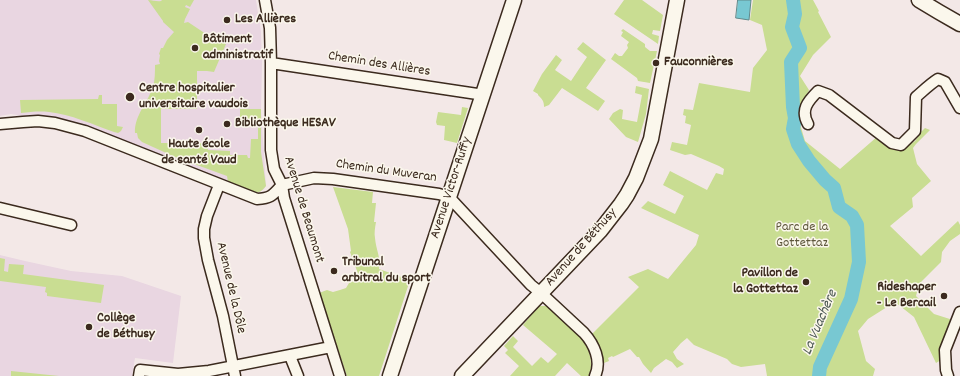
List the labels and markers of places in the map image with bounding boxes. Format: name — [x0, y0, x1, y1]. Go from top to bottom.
place label: Les Allières — [235, 12, 296, 28]
marker: Les Allières — [222, 15, 232, 25]
place label: Bâtiment administratif — [203, 32, 273, 64]
marker: Bâtiment administratif — [190, 43, 200, 53]
place label: Fauconnières — [664, 55, 733, 71]
marker: Fauconnières — [651, 58, 661, 68]
place label: Centre hospitalier universitaire vaudois — [139, 81, 248, 114]
marker: Centre hospitalier universitaire vaudois — [124, 91, 136, 103]
place label: Bibliothèque HESAV — [235, 116, 336, 132]
marker: Bibliothèque HESAV — [222, 119, 232, 129]
marker: Haute école de santé Vaud — [194, 125, 204, 135]
place label: Haute école de santé Vaud — [161, 137, 237, 170]
place label: Tribunal arbitral du sport — [342, 255, 431, 288]
marker: Tribunal arbitral du sport — [329, 266, 339, 276]
place label: Pavillon de la Gottettaz — [733, 266, 798, 298]
marker: Pavillon de la Gottettaz — [801, 277, 811, 287]
place label: Rideshaper - Le Bercail — [877, 280, 936, 312]
marker: Rideshaper - Le Bercail — [939, 291, 949, 301]
place label: Collège de Béthusy — [97, 311, 155, 344]
marker: Collège de Béthusy — [84, 322, 94, 332]

